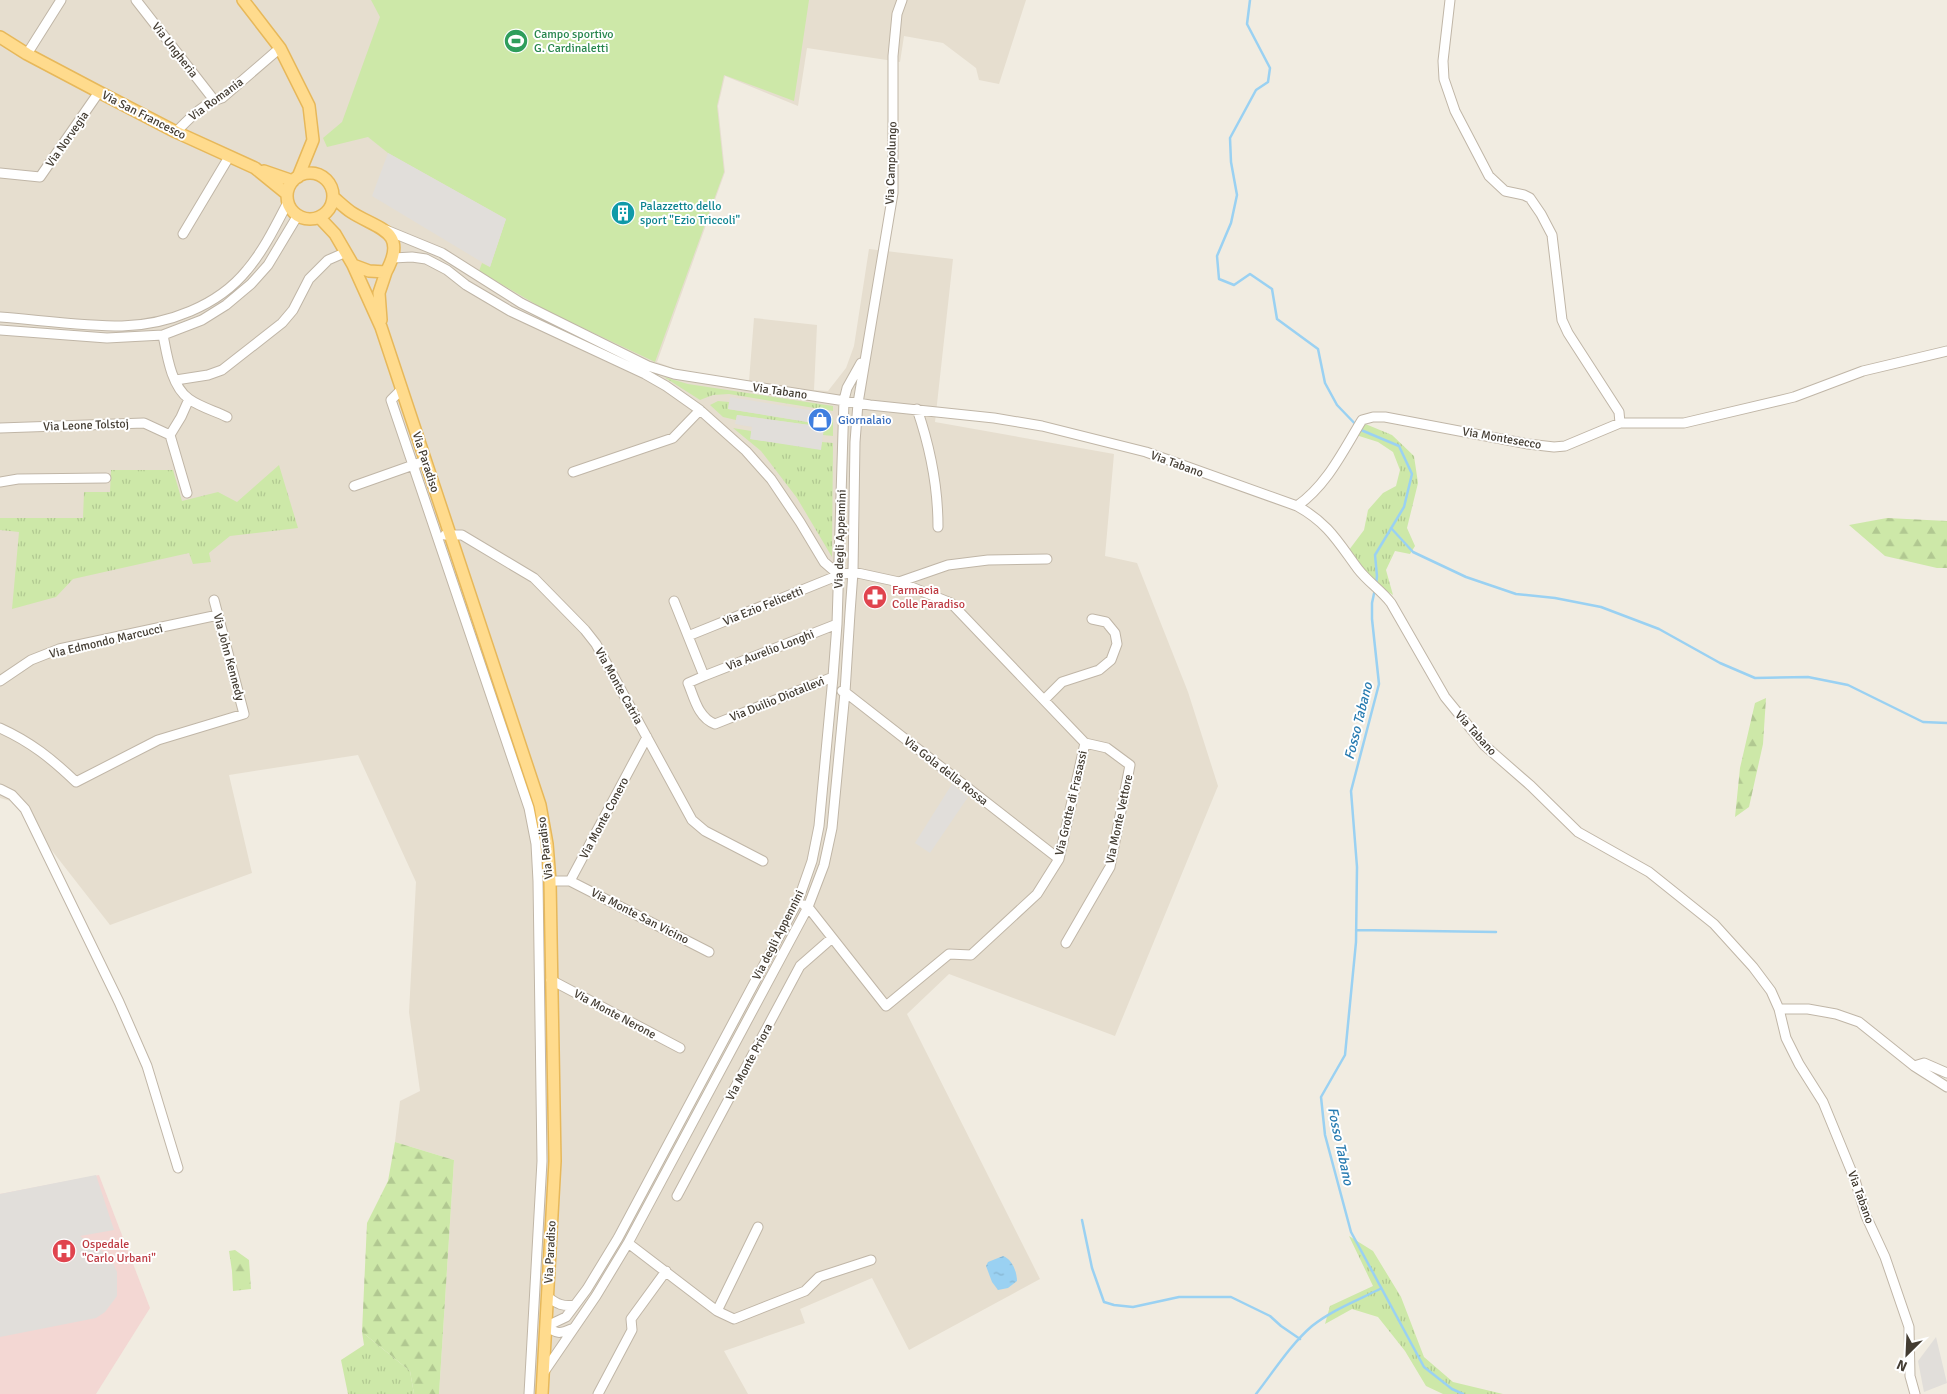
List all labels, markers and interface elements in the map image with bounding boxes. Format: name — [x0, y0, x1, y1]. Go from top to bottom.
street label: Via Ungheria — [148, 20, 201, 81]
place label: Campo sportivo G. Cardinaletti — [534, 27, 614, 56]
sports icon: Campo sportivo G. Cardinaletti — [503, 28, 529, 54]
street label: Via Romania — [186, 75, 246, 124]
street label: Via San Francesco — [99, 88, 188, 143]
street label: Via Norvegia — [43, 108, 92, 170]
street label: Via Campolungo — [883, 121, 900, 205]
place label: Palazzetto dello sport "Ezio Triccoli" — [640, 199, 741, 228]
building icon: Palazzetto dello sport "Ezio Triccoli" — [610, 200, 636, 226]
street label: Via Tabano — [752, 380, 808, 403]
shop icon: Giornalaio — [807, 407, 833, 433]
place label: Giornalaio — [838, 413, 891, 428]
street label: Via Leone Tolstoj — [43, 417, 129, 434]
street label: Via Montesecco — [1461, 424, 1543, 453]
street label: Via Paradiso — [409, 430, 442, 494]
street label: Via Tabano — [1148, 448, 1205, 481]
street label: Via degli Appennini — [831, 489, 850, 589]
place label: Farmacia Colle Paradiso — [892, 583, 965, 612]
street label: Via Ezio Felicetti — [721, 584, 805, 629]
pharmacy icon: Farmacia Colle Paradiso — [862, 584, 888, 610]
street label: Via John Kennedy — [210, 612, 248, 703]
street label: Via Edmondo Marcucci — [48, 621, 164, 662]
street label: Via Aurelio Longhi — [724, 627, 816, 674]
street label: Via Monte Catria — [591, 645, 646, 727]
street label: Via Duilio Diotallevi — [728, 674, 827, 725]
water label: Fosso Tabano — [1341, 680, 1376, 762]
street label: Via Tabano — [1452, 708, 1500, 759]
street label: Via Gola della Rossa — [900, 734, 991, 809]
street label: Via Grotte di Frasassi — [1052, 749, 1091, 857]
street label: Via Monte Vettore — [1103, 773, 1136, 865]
street label: Via Monte Conero — [577, 775, 632, 862]
street label: Via Paradiso — [534, 816, 557, 880]
street label: Via Monte San Vicino — [588, 885, 691, 948]
street label: Via degli Appennini — [749, 888, 808, 983]
street label: Via Monte Nerone — [571, 986, 659, 1042]
street label: Via Monte Priora — [723, 1021, 776, 1103]
water label: Fosso Tabano — [1324, 1106, 1357, 1187]
street label: Via Tabano — [1844, 1169, 1877, 1226]
street label: Via Paradiso — [541, 1220, 560, 1284]
place label: Ospedale "Carlo Urbani" — [82, 1237, 156, 1266]
hospital icon: Ospedale "Carlo Urbani" — [51, 1238, 77, 1264]
north arrow — [1882, 1329, 1932, 1379]
text: N — [1894, 1356, 1910, 1375]

